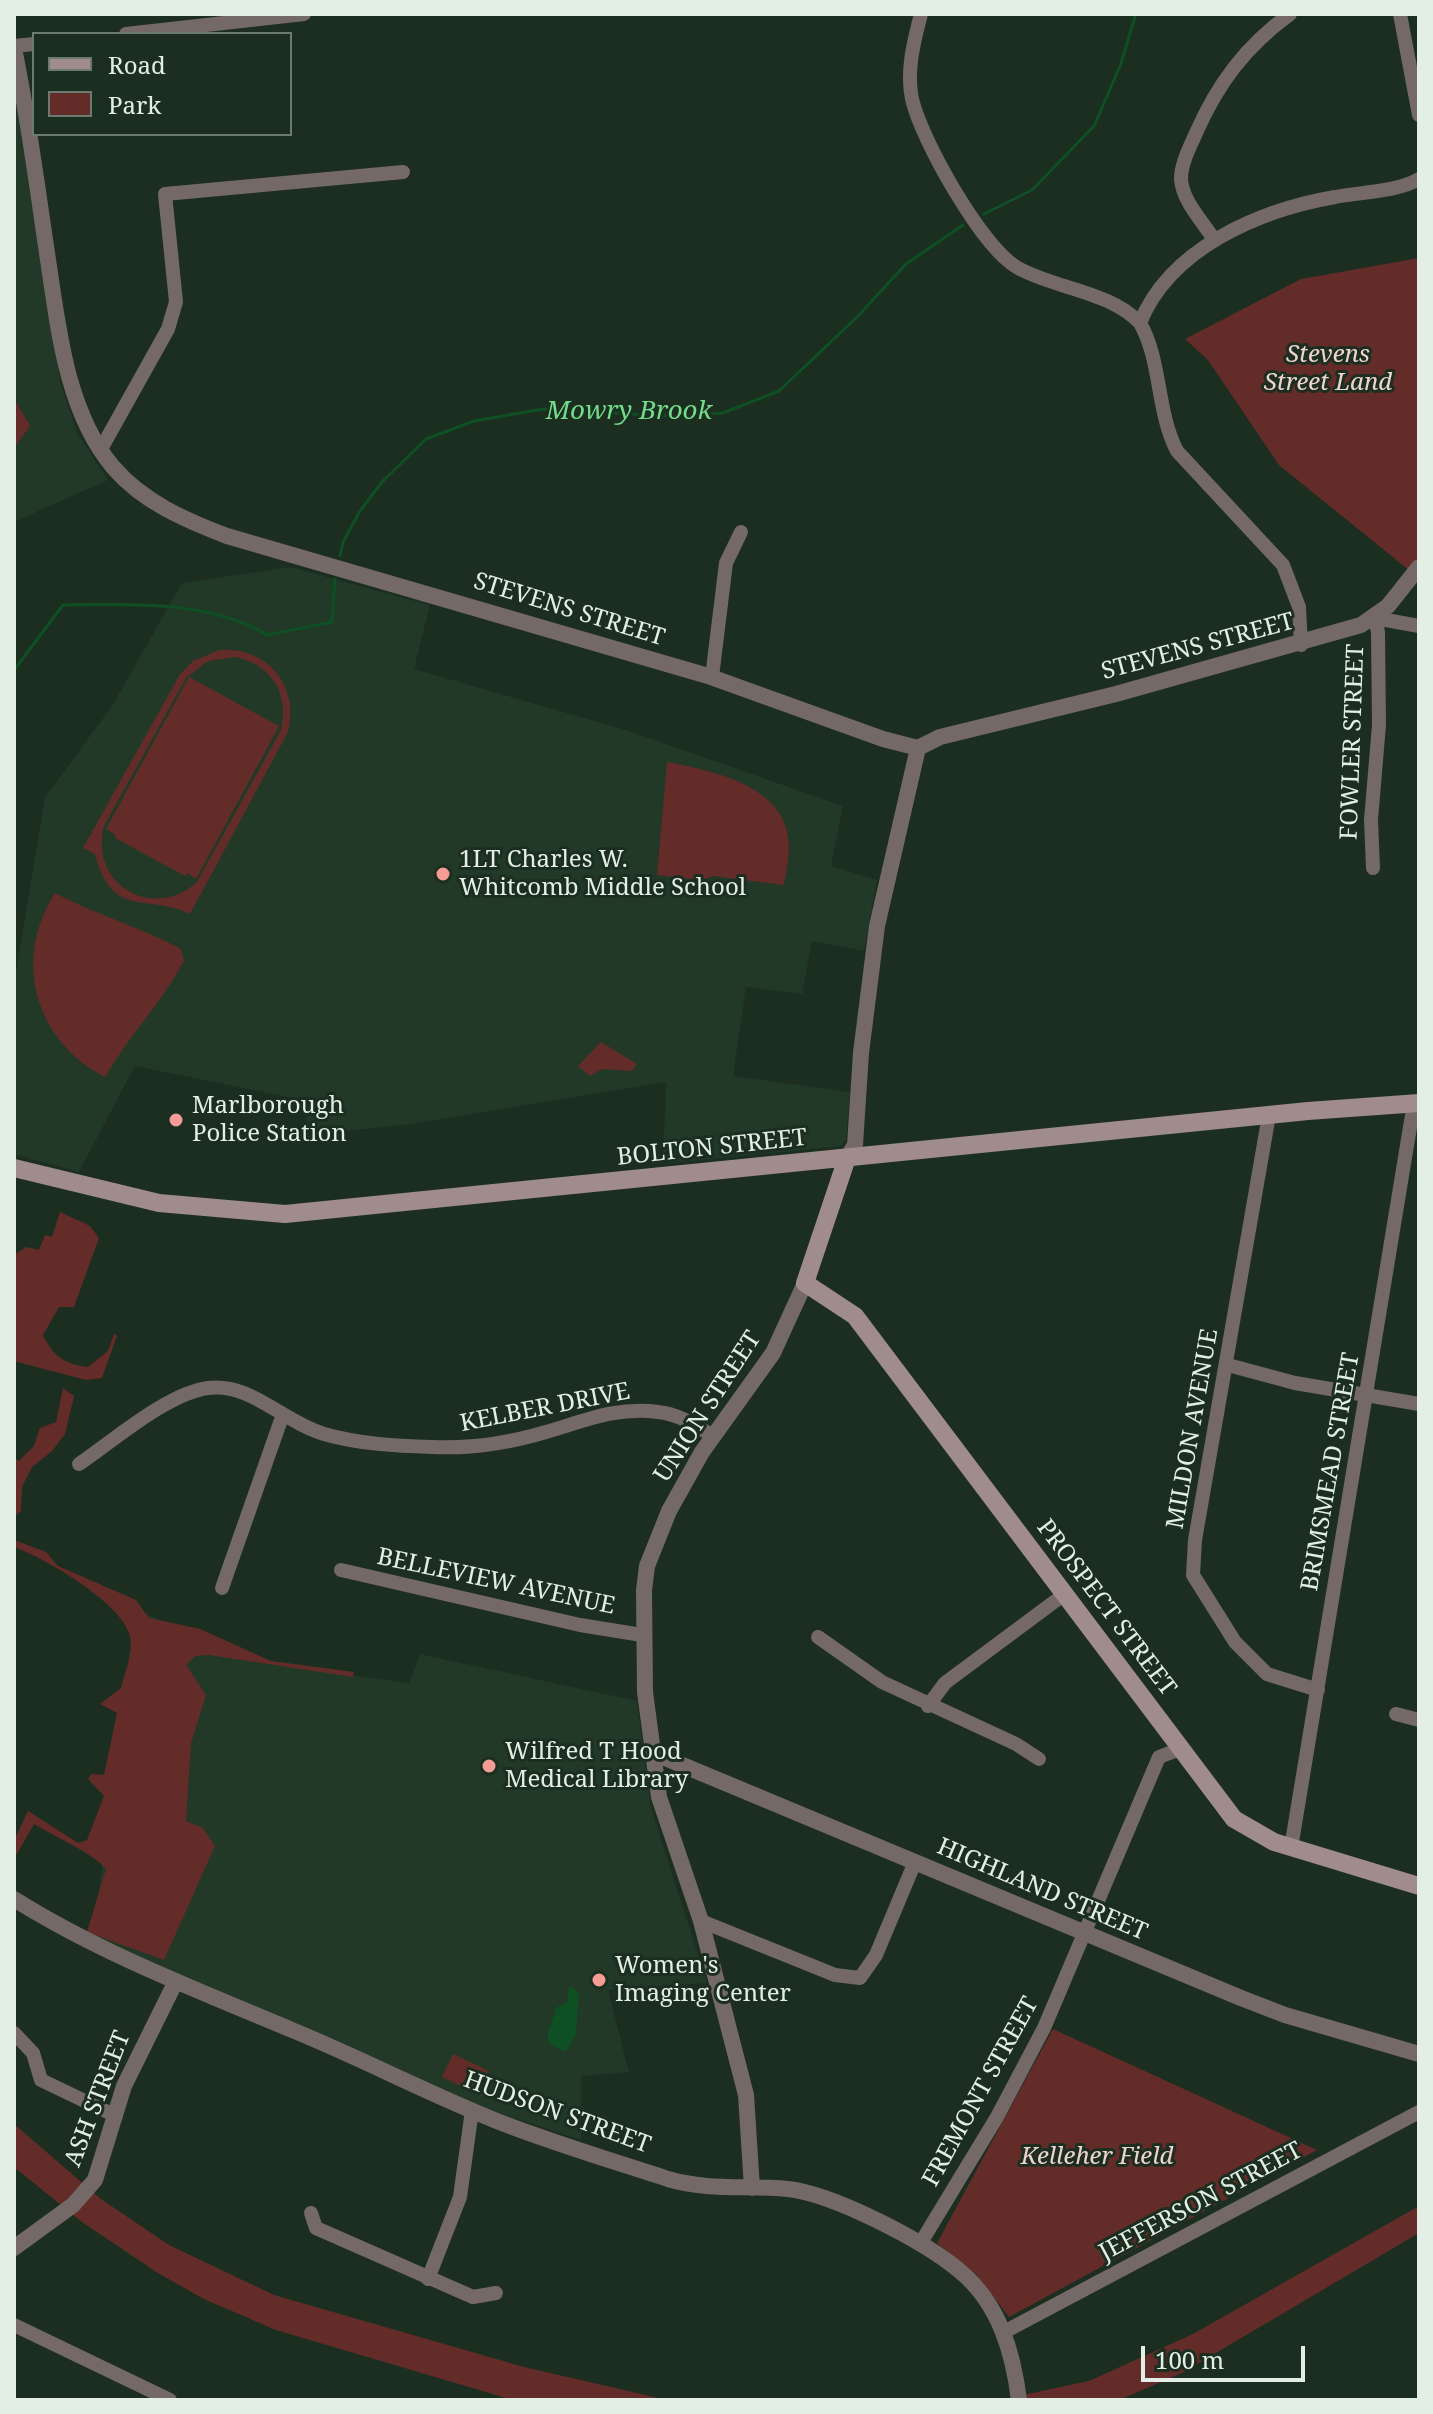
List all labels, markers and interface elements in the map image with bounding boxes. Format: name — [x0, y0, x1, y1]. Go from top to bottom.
legend — [32, 32, 292, 136]
text: Road — [108, 48, 166, 81]
text: Park — [108, 88, 161, 121]
park label: Stevens Street Land — [1264, 341, 1392, 397]
water label: Mowry Brook — [546, 396, 712, 428]
street label: STEVENS STREET — [470, 567, 668, 653]
street label: STEVENS STREET — [1099, 607, 1297, 687]
street label: FOWLER STREET — [1335, 643, 1371, 841]
place label: 1LT Charles W. Whitcomb Middle School — [459, 846, 746, 902]
marker: 1LT Charles W. Whitcomb Middle School — [434, 865, 452, 883]
place label: Marlborough Police Station — [192, 1092, 347, 1148]
marker: Marlborough Police Station — [167, 1111, 185, 1129]
street label: BOLTON STREET — [616, 1124, 808, 1172]
street label: UNION STREET — [648, 1326, 768, 1488]
street label: MILDON AVENUE — [1161, 1327, 1225, 1531]
street label: BRIMSMEAD STREET — [1296, 1351, 1366, 1593]
street label: KELBER DRIVE — [458, 1377, 632, 1439]
street label: PROSPECT STREET — [1030, 1514, 1182, 1702]
street label: BELLEVIEW AVENUE — [374, 1543, 618, 1621]
place label: Wilfred T Hood Medical Library — [505, 1738, 688, 1794]
marker: Wilfred T Hood Medical Library — [480, 1757, 498, 1775]
street label: HIGHLAND STREET — [933, 1833, 1151, 1947]
place label: Women's Imaging Center — [615, 1952, 791, 2008]
marker: Women's Imaging Center — [590, 1971, 608, 1989]
street label: FREMONT STREET — [917, 1992, 1045, 2192]
street label: ASH STREET — [59, 2027, 137, 2171]
street label: HUDSON STREET — [460, 2066, 654, 2160]
street label: JEFFERSON STREET — [1095, 2136, 1307, 2268]
park label: Kelleher Field — [1021, 2143, 1173, 2171]
scale bar — [1145, 2330, 1309, 2380]
text: 100 m — [1155, 2343, 1224, 2376]

